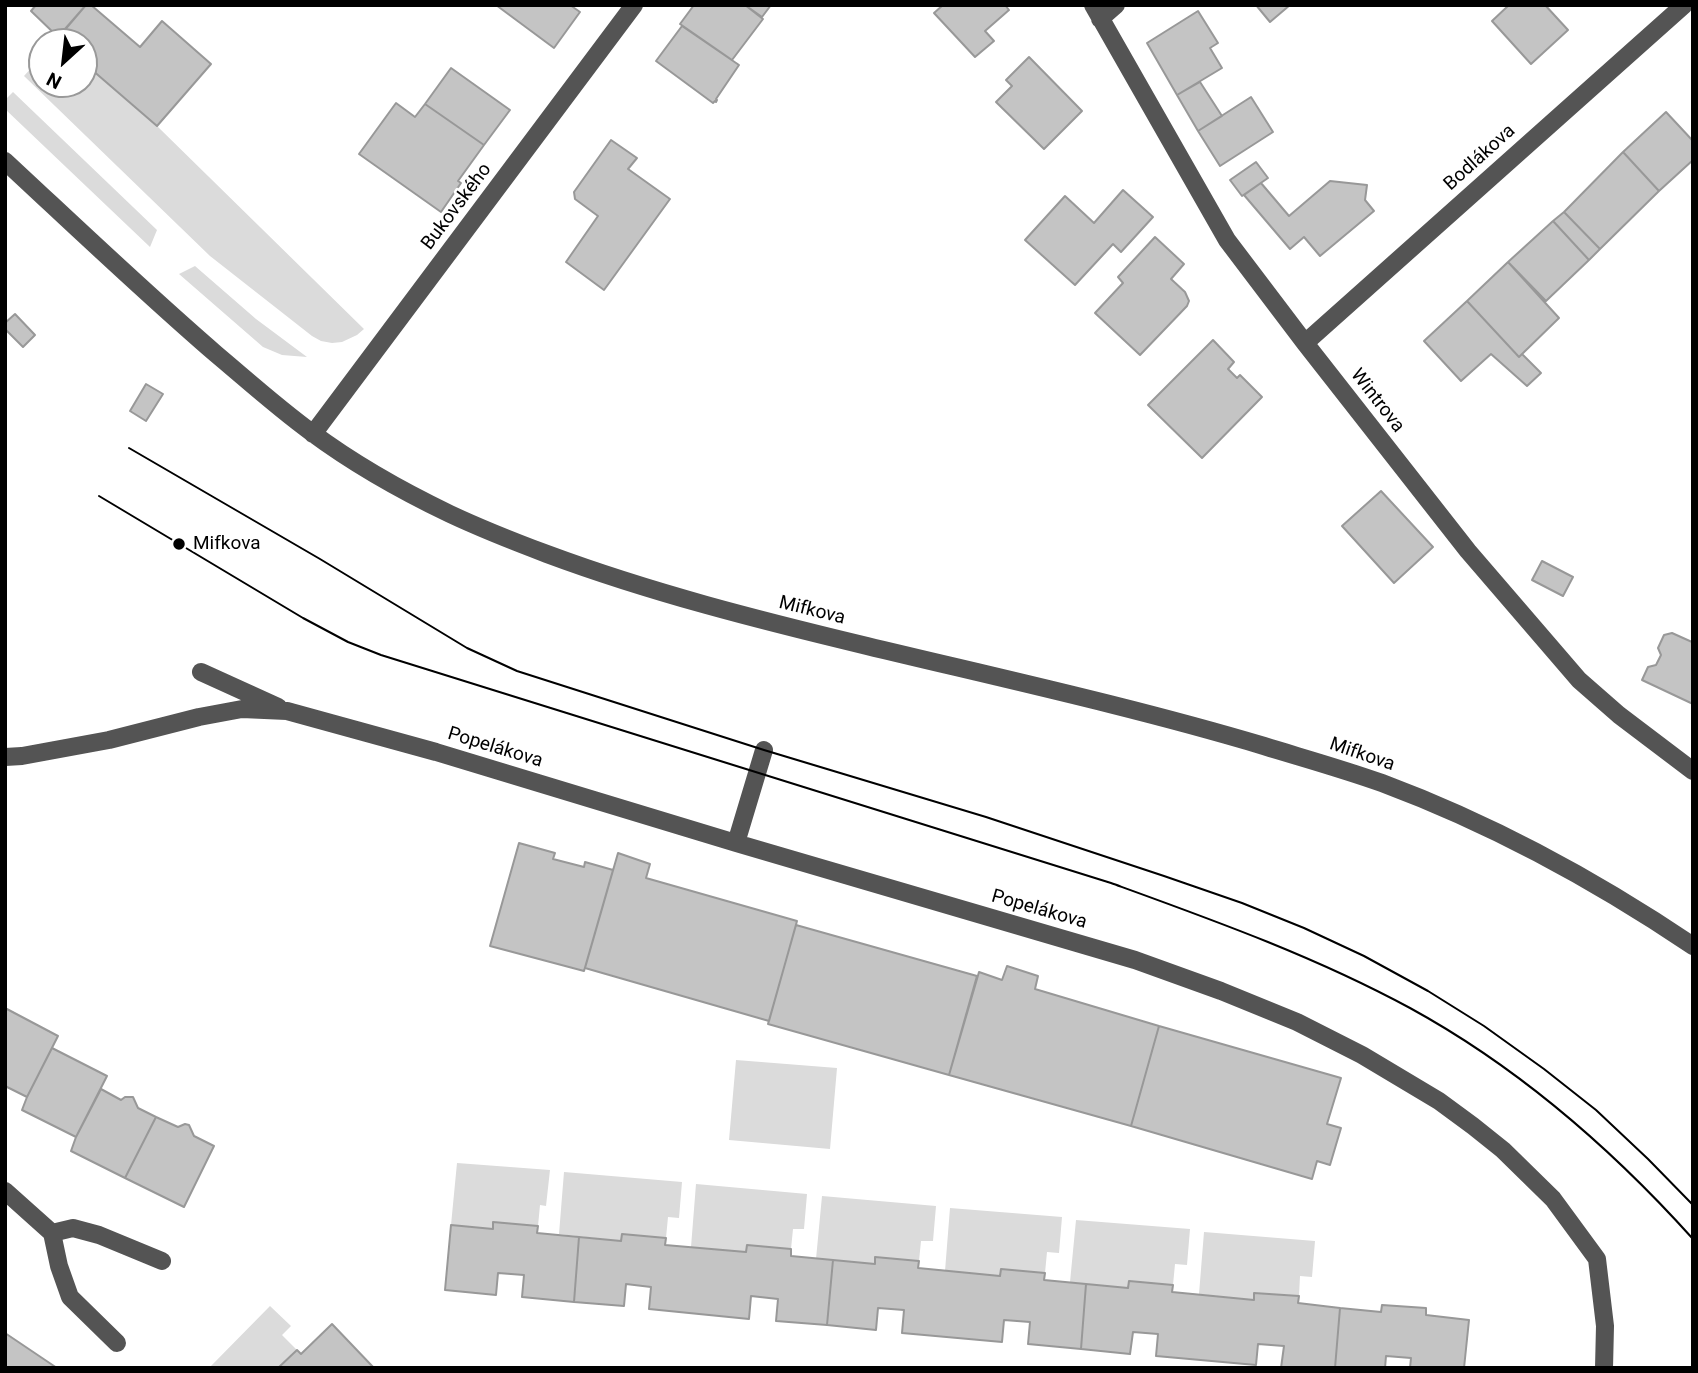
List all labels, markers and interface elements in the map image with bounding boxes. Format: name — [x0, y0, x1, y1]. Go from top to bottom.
north arrow — [28, 28, 98, 98]
text: N — [43, 67, 65, 94]
street label: Bodlákova — [1440, 120, 1520, 196]
street label: Bukovského — [417, 159, 497, 255]
street label: Wintrova — [1345, 365, 1409, 437]
place label: Mifkova — [193, 533, 261, 555]
marker: Mifkova — [171, 536, 187, 552]
street label: Mifkova — [776, 592, 848, 630]
street label: Popelákova — [445, 723, 545, 773]
street label: Mifkova — [1326, 733, 1398, 777]
street label: Popelákova — [989, 886, 1089, 934]

